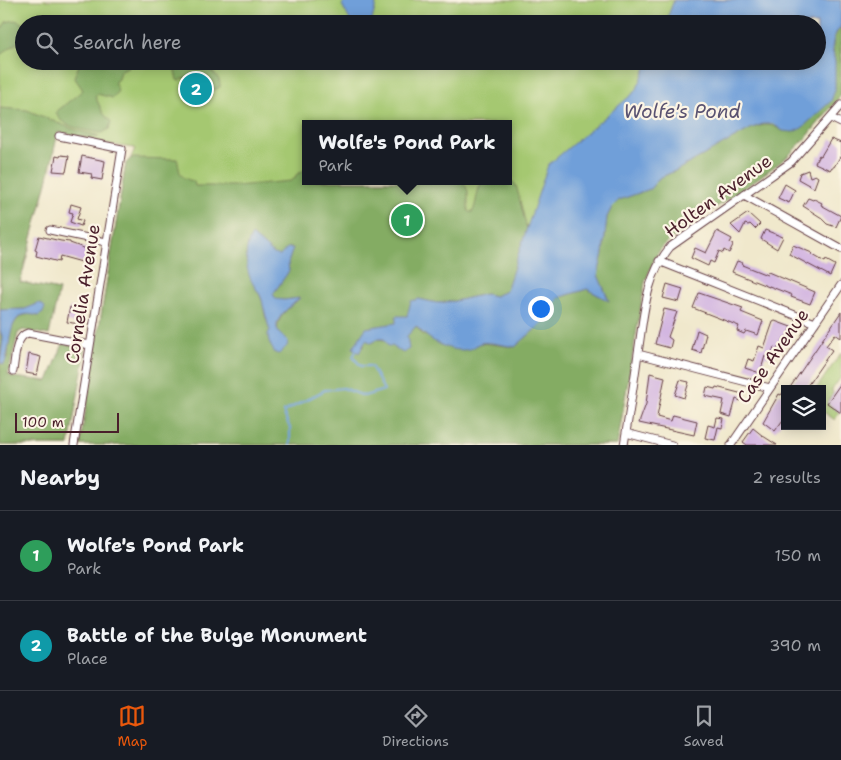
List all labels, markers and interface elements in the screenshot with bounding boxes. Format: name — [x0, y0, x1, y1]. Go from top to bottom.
search box — [15, 15, 826, 70]
icon: search — [33, 29, 61, 57]
text: Search here — [73, 30, 182, 55]
pin: 2 — [180, 70, 212, 108]
water label: Wolfe's Pond — [623, 99, 741, 124]
popup — [302, 120, 512, 185]
text: Wolfe's Pond Park — [318, 130, 496, 155]
street label: Holten Avenue — [660, 149, 776, 243]
text: Park — [318, 155, 353, 176]
pin: 1 — [391, 201, 423, 239]
street label: Cornelia Avenue — [60, 222, 106, 366]
your location — [528, 296, 554, 322]
street label: Case Avenue — [731, 304, 815, 408]
map controls — [781, 385, 826, 430]
button: layers — [781, 385, 826, 430]
scale bar — [15, 410, 119, 433]
text: 100 m — [22, 413, 64, 431]
text: Nearby — [20, 464, 100, 492]
text: 2 results — [752, 467, 821, 488]
text: Wolfe's Pond Park — [67, 533, 244, 558]
text: 1 — [32, 545, 40, 566]
text: 150 m — [774, 545, 821, 566]
text: Park — [67, 558, 101, 579]
text: Battle of the Bulge Monument — [67, 623, 367, 648]
text: 2 — [30, 635, 42, 656]
text: 390 m — [769, 635, 821, 656]
text: Place — [67, 648, 108, 669]
tab: Map — [117, 702, 147, 750]
tab: Directions — [382, 702, 449, 750]
tab: Saved — [684, 702, 724, 750]

